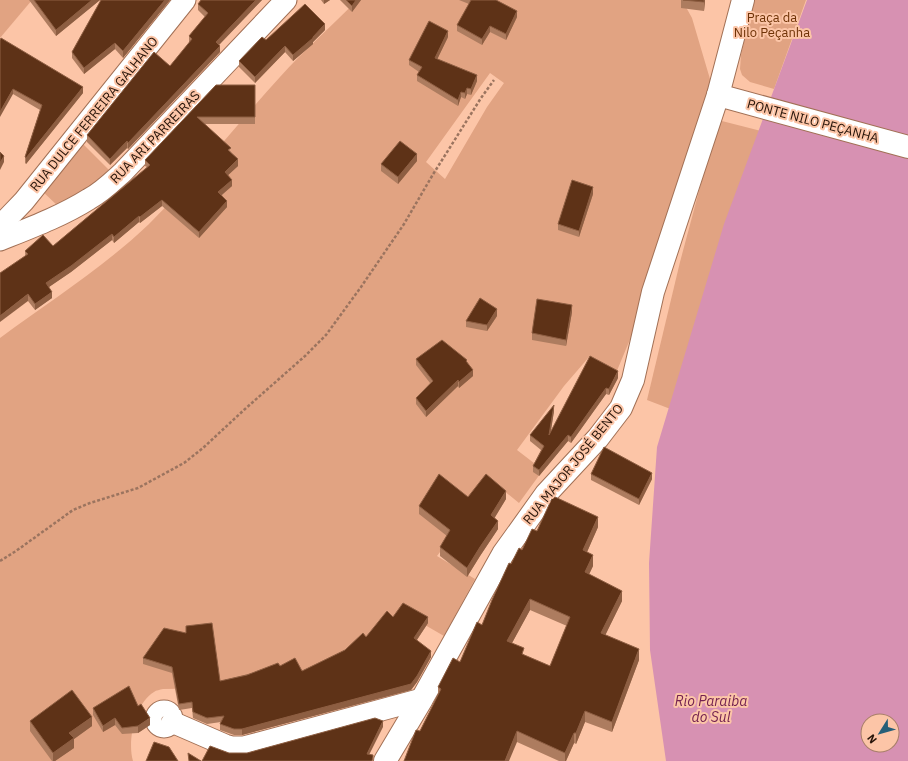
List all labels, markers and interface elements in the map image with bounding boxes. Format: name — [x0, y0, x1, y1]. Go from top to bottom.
park label: Praça da Nilo Peçanha — [734, 9, 810, 41]
street label: RUA DULCE FERREIRA GALHANO — [26, 33, 162, 195]
street label: RUA ARI PARREIRAS — [106, 87, 204, 187]
street label: PONTE NILO PEÇANHA — [745, 95, 881, 147]
street label: RUA MAJOR JOSÉ BENTO — [519, 400, 627, 528]
water label: Rio Paraiba do Sul — [675, 692, 747, 726]
north arrow — [860, 713, 900, 753]
text: N — [864, 732, 880, 746]

